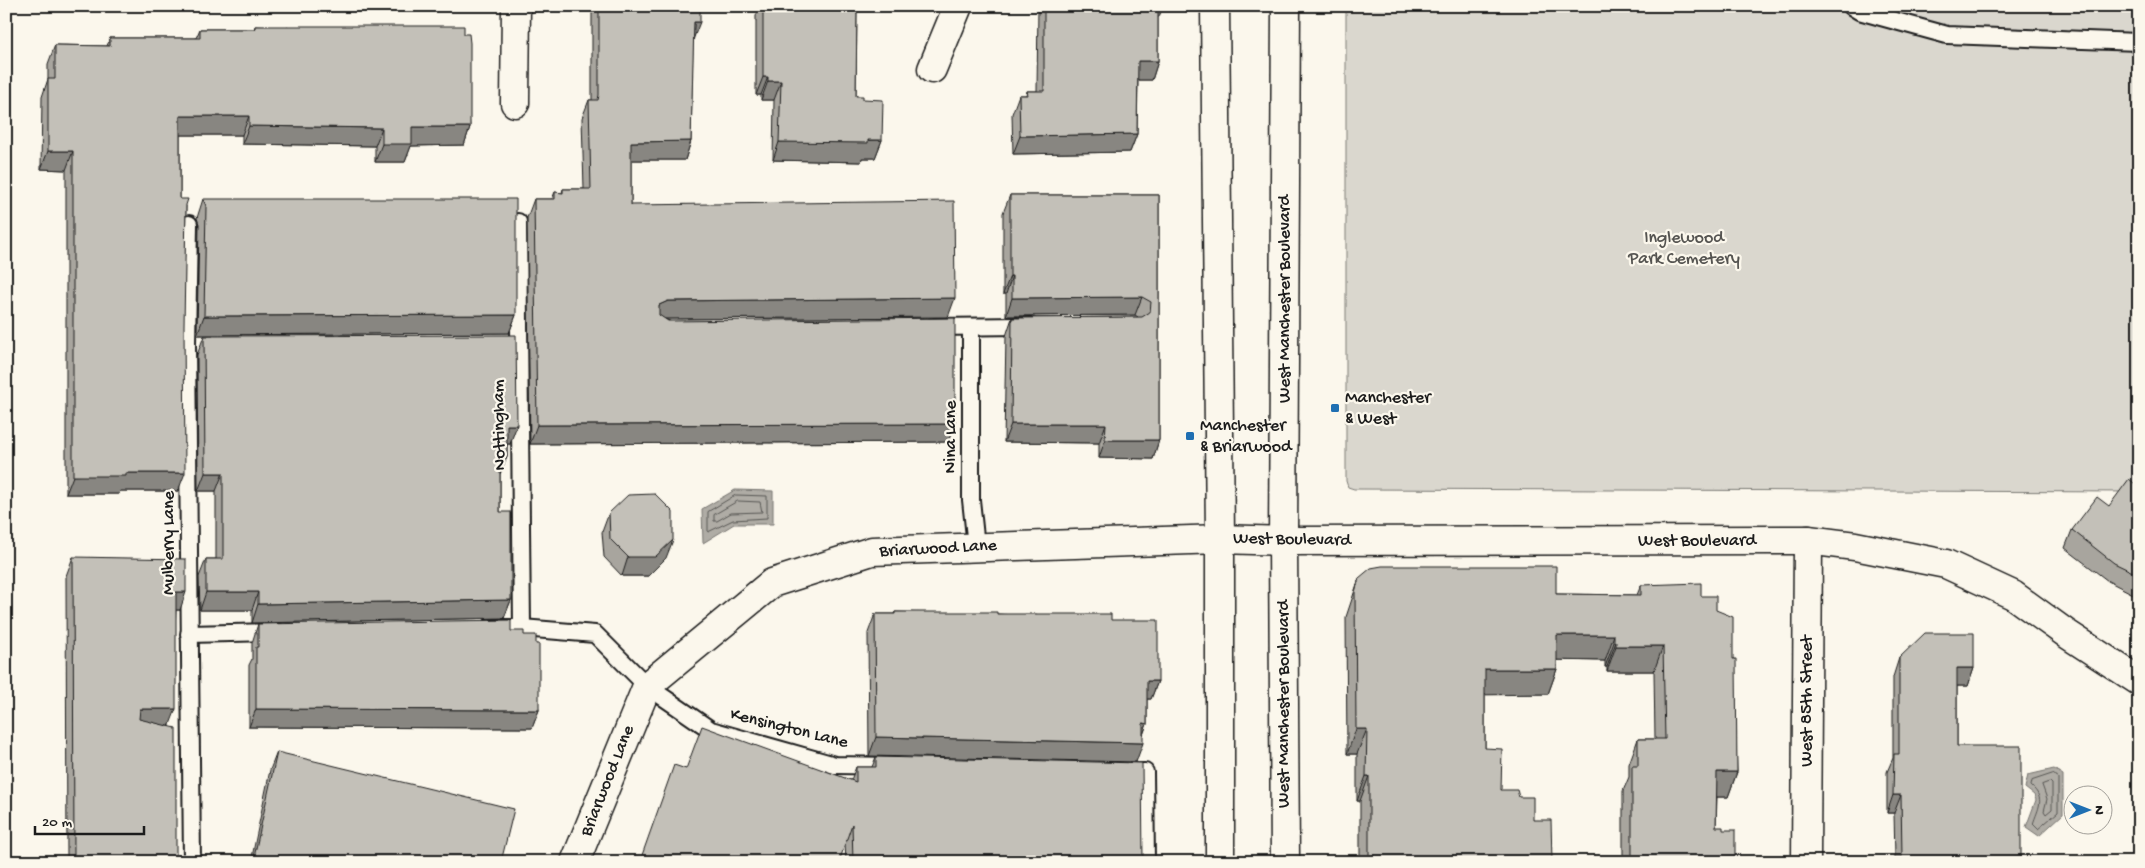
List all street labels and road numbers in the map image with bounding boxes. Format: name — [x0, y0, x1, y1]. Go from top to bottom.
street label: West Manchester Boulevard — [1275, 194, 1296, 403]
street label: Nottingham — [489, 379, 511, 471]
street label: Nina Lane — [941, 400, 962, 473]
street label: Mulberry Lane — [159, 490, 180, 595]
street label: West Boulevard — [1233, 528, 1353, 552]
street label: West Boulevard — [1638, 531, 1757, 552]
street label: Briarwood Lane — [878, 535, 998, 563]
street label: West Manchester Boulevard — [1274, 599, 1295, 808]
street label: West 85th Street — [1797, 634, 1818, 767]
street label: Kensington Lane — [728, 704, 851, 754]
street label: Briarwood Lane — [576, 722, 640, 840]

